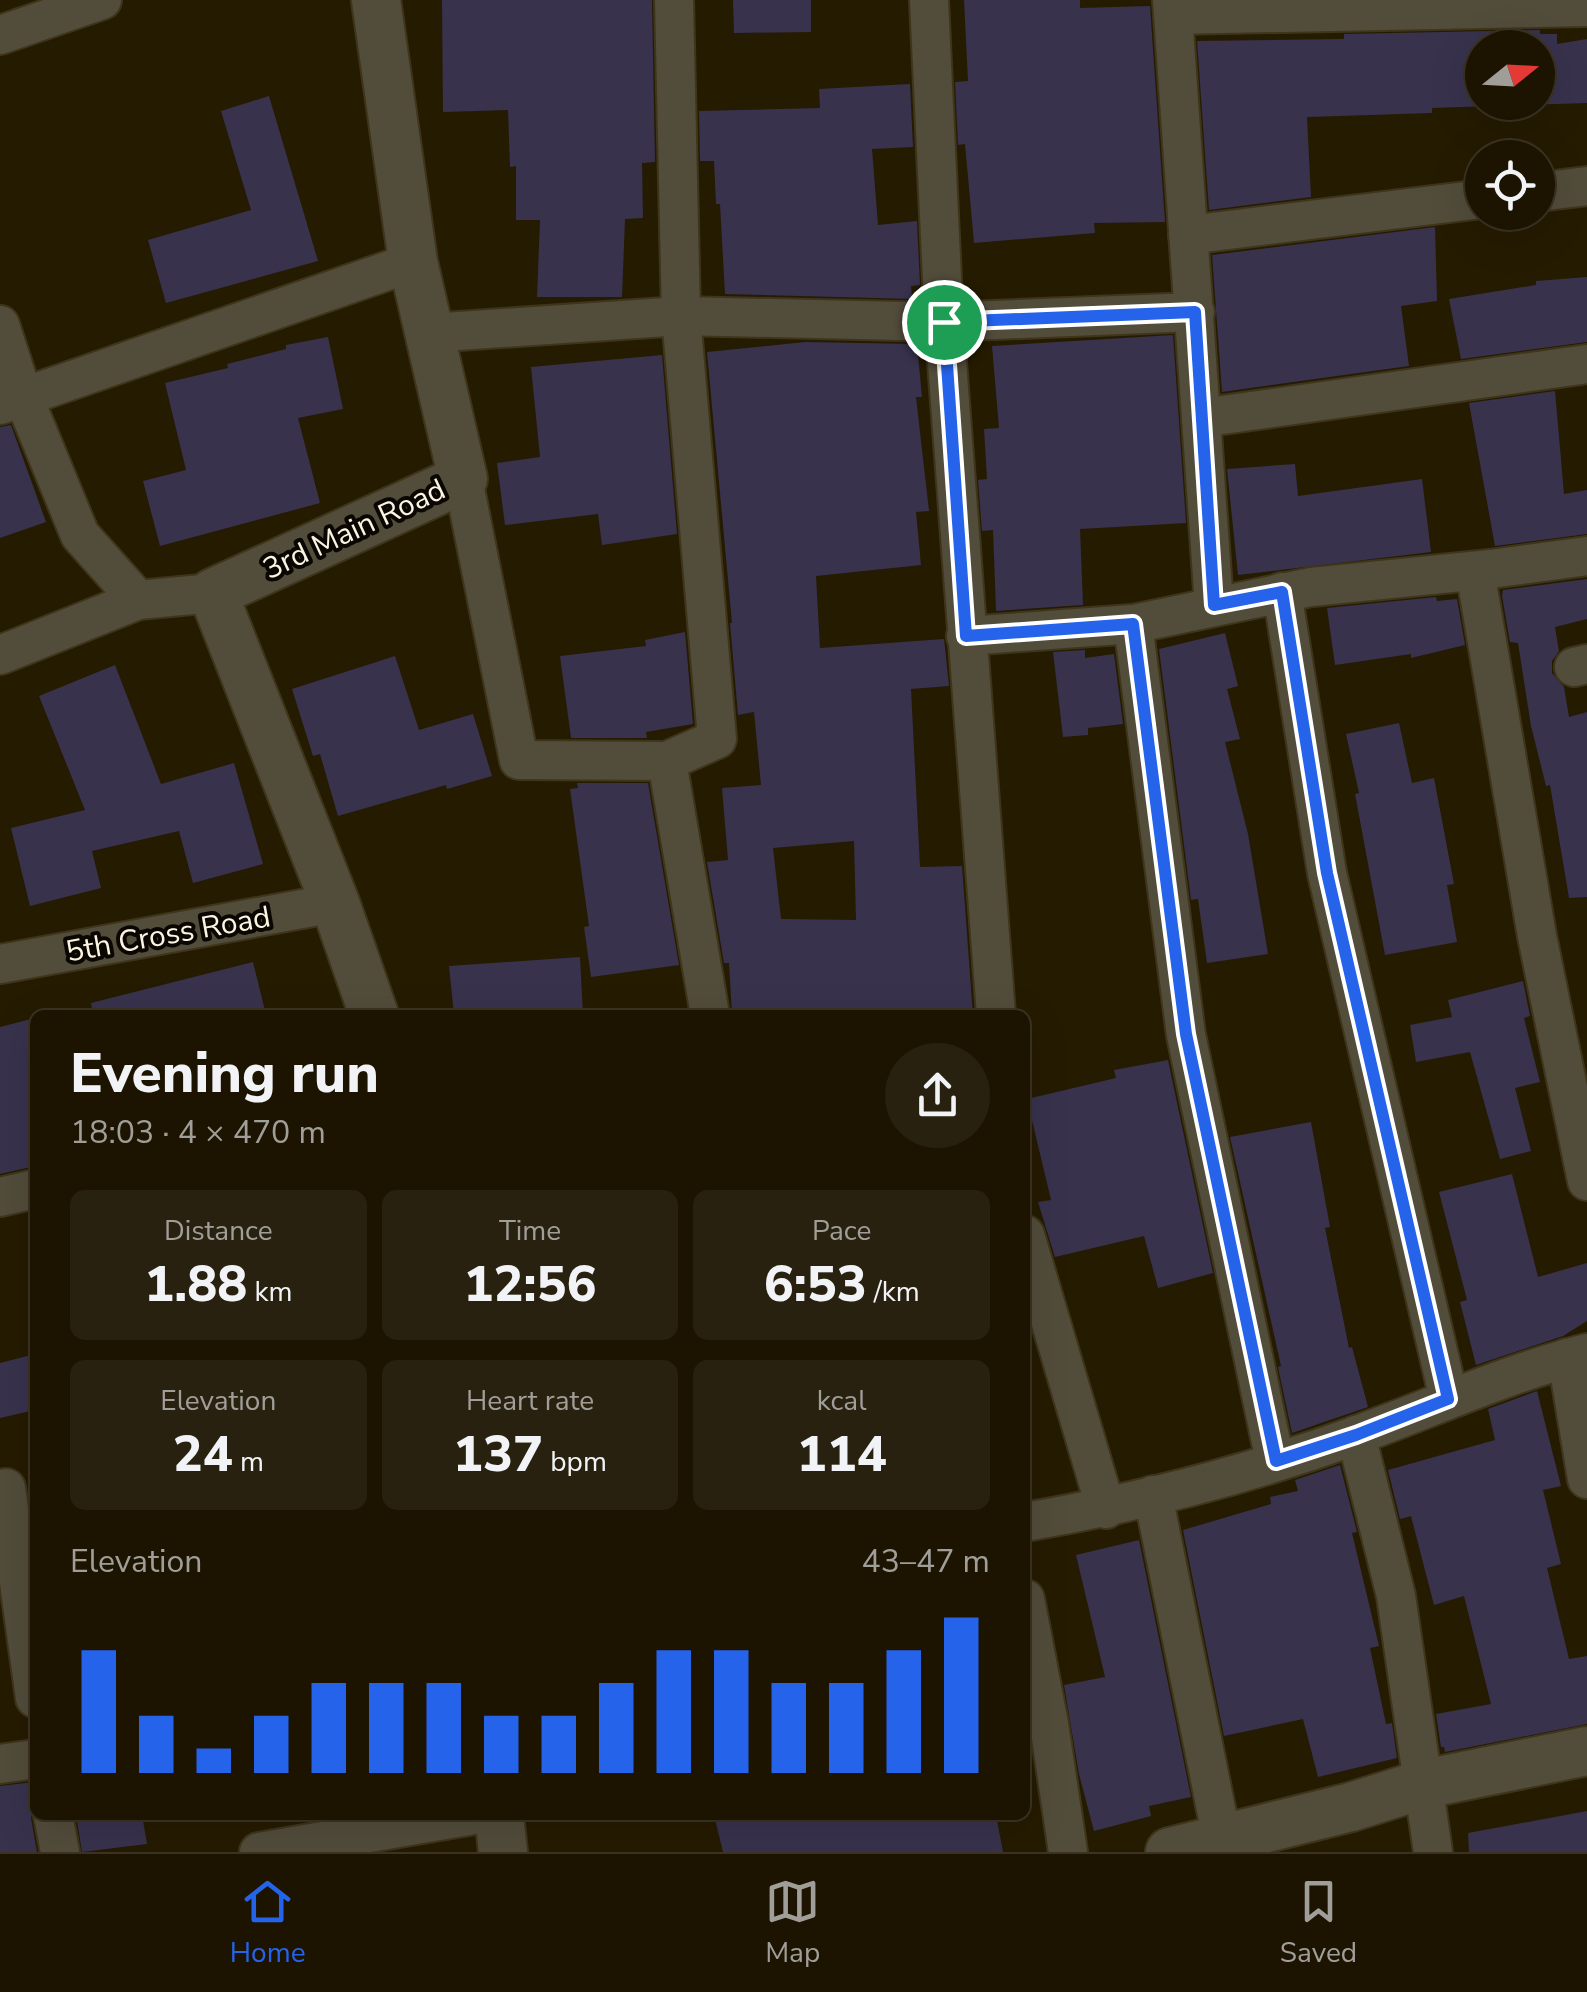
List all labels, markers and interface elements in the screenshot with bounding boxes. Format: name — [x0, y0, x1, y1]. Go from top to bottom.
north arrow — [1465, 30, 1555, 120]
map controls — [1465, 30, 1555, 230]
button: locate — [1465, 140, 1555, 230]
pin — [902, 280, 987, 365]
icon: arrive — [917, 295, 972, 350]
street label: 3rd Main Road — [256, 469, 452, 590]
street label: 5th Cross Road — [63, 896, 274, 973]
text: Evening run — [70, 1036, 379, 1111]
button: share — [885, 1043, 990, 1148]
text: 18:03 · 4 × 470 m — [70, 1111, 326, 1154]
text: Distance — [164, 1212, 273, 1250]
text: Time — [499, 1212, 561, 1250]
text: Pace — [812, 1212, 871, 1250]
text: 1.88 — [144, 1250, 247, 1319]
text: 12:56 — [463, 1250, 596, 1319]
text: 6:53 — [764, 1250, 867, 1319]
text: km — [247, 1273, 292, 1311]
text: /km — [867, 1273, 920, 1311]
text: Elevation — [160, 1382, 276, 1420]
text: Heart rate — [466, 1382, 594, 1420]
text: kcal — [817, 1382, 866, 1420]
text: 24 — [173, 1420, 233, 1489]
text: 137 — [453, 1420, 543, 1489]
text: 114 — [797, 1420, 887, 1489]
text: m — [233, 1443, 264, 1481]
text: bpm — [543, 1443, 607, 1481]
text: Elevation — [70, 1540, 203, 1583]
text: 43–47 m — [862, 1540, 990, 1583]
tab: Home — [230, 1874, 306, 1972]
tab: Map — [765, 1874, 820, 1972]
tab: Saved — [1280, 1874, 1357, 1972]

